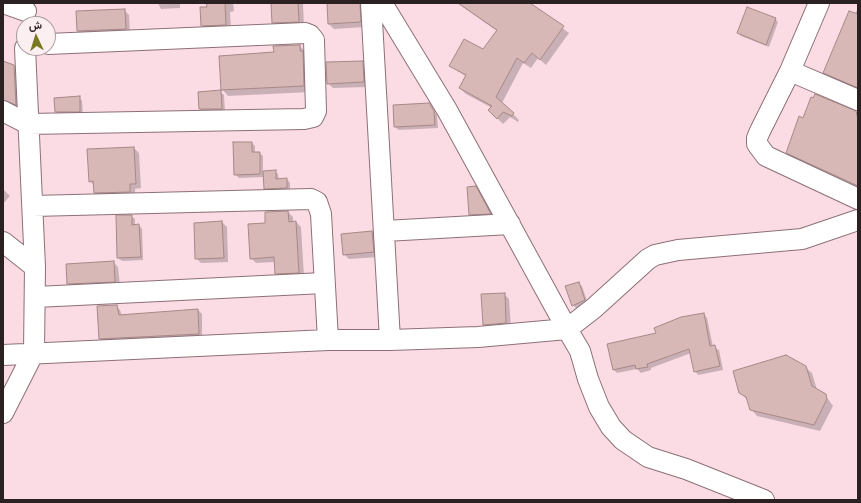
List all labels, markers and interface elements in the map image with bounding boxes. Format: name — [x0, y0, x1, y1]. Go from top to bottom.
north arrow — [16, 16, 56, 56]
text: ش — [28, 18, 42, 32]

